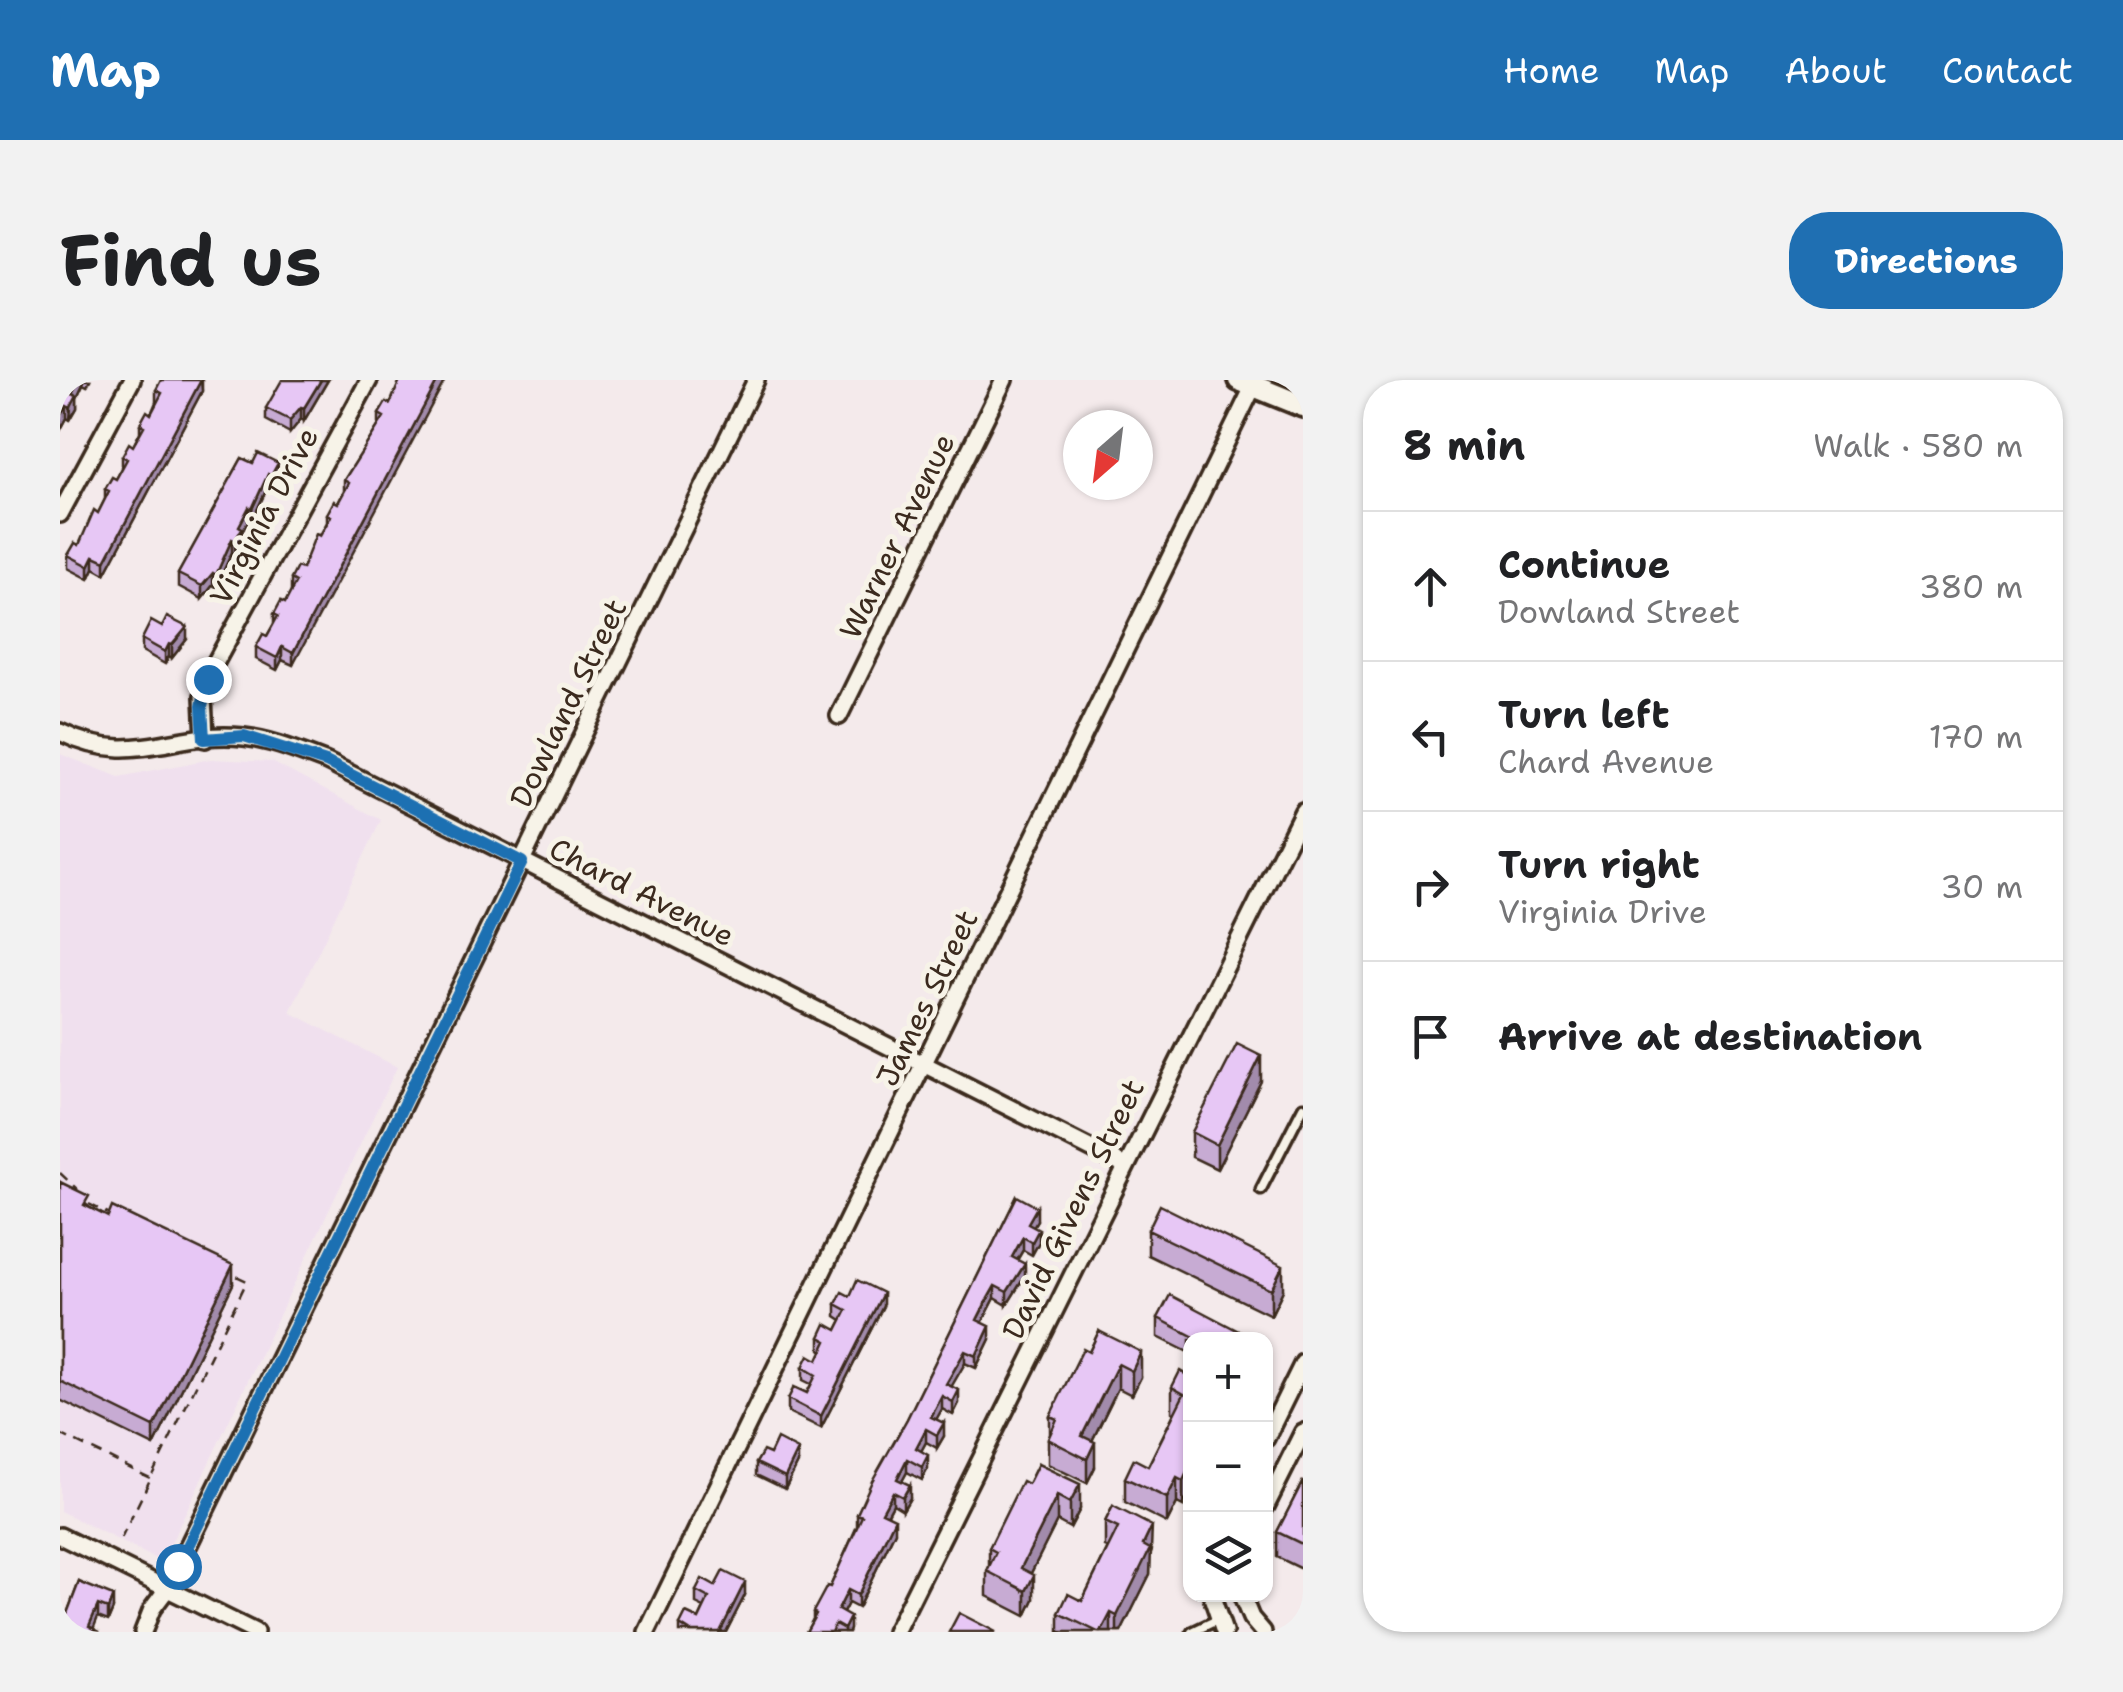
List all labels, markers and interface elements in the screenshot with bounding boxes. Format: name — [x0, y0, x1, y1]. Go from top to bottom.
text: Map — [50, 38, 161, 102]
text: Home — [1503, 47, 1599, 94]
text: Map — [1654, 47, 1729, 94]
text: About — [1784, 47, 1887, 94]
text: Contact — [1942, 47, 2073, 94]
button: Directions — [1789, 212, 2063, 309]
text: Find us — [60, 214, 322, 307]
north arrow — [1063, 410, 1153, 500]
text: 8 min — [1403, 417, 1525, 473]
street label: Virginia Drive — [200, 420, 328, 612]
text: Walk · 580 m — [1813, 424, 2023, 467]
street label: Warner Avenue — [830, 426, 964, 646]
text: Continue — [1498, 539, 1670, 590]
icon: ahead — [1403, 559, 1458, 614]
text: 380 m — [1919, 565, 2023, 608]
text: Dowland Street — [1498, 590, 1740, 633]
street label: Dowland Street — [500, 592, 636, 814]
route end — [186, 657, 232, 703]
text: Turn left — [1498, 689, 1670, 740]
icon: left — [1403, 709, 1458, 764]
text: 170 m — [1929, 715, 2023, 758]
text: Chard Avenue — [1498, 740, 1714, 783]
street label: Chard Avenue — [542, 828, 742, 956]
text: Turn right — [1498, 839, 1700, 890]
icon: right — [1403, 859, 1458, 914]
text: 30 m — [1940, 865, 2023, 908]
text: Virginia Drive — [1498, 890, 1707, 933]
street label: James Street — [867, 903, 987, 1093]
icon: arrive — [1403, 1009, 1458, 1064]
text: Arrive at destination — [1498, 1011, 1922, 1062]
street label: David Givens Street — [992, 1072, 1154, 1346]
map controls — [1183, 1332, 1273, 1602]
button: + — [1183, 1332, 1273, 1422]
button: − — [1183, 1422, 1273, 1512]
button: layers — [1183, 1512, 1273, 1602]
route start — [156, 1544, 202, 1590]

